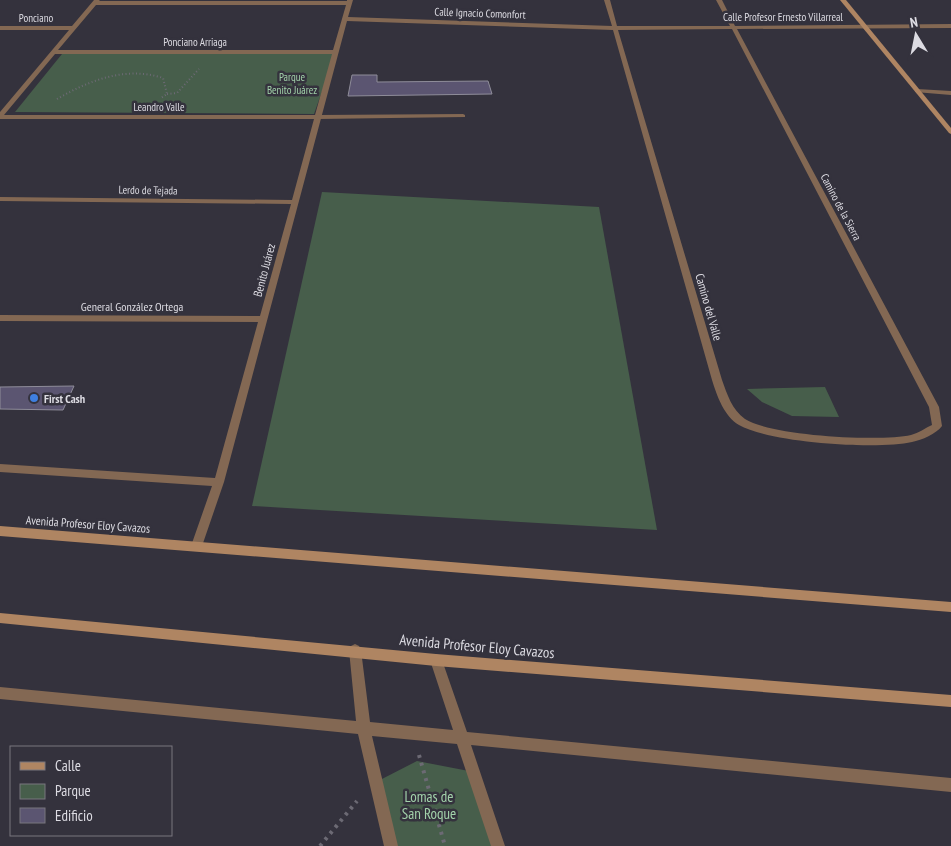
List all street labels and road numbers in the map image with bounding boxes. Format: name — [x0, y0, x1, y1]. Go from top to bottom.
street label: Calle Ignacio Comonfort — [434, 4, 526, 22]
street label: Calle Profesor Ernesto Villarreal — [723, 10, 843, 24]
street label: Ponciano — [19, 11, 53, 25]
street label: Ponciano Arriaga — [163, 35, 227, 49]
street label: Leandro Valle — [133, 100, 185, 114]
street label: Camino de la Sierra — [818, 171, 864, 243]
street label: Lerdo de Tejada — [118, 182, 178, 198]
street label: Benito Juárez — [250, 242, 278, 298]
street label: Camino del Valle — [692, 272, 726, 342]
street label: General González Ortega — [81, 299, 183, 314]
street label: Avenida Profesor Eloy Cavazos — [25, 512, 151, 536]
street label: Avenida Profesor Eloy Cavazos — [399, 630, 555, 662]

